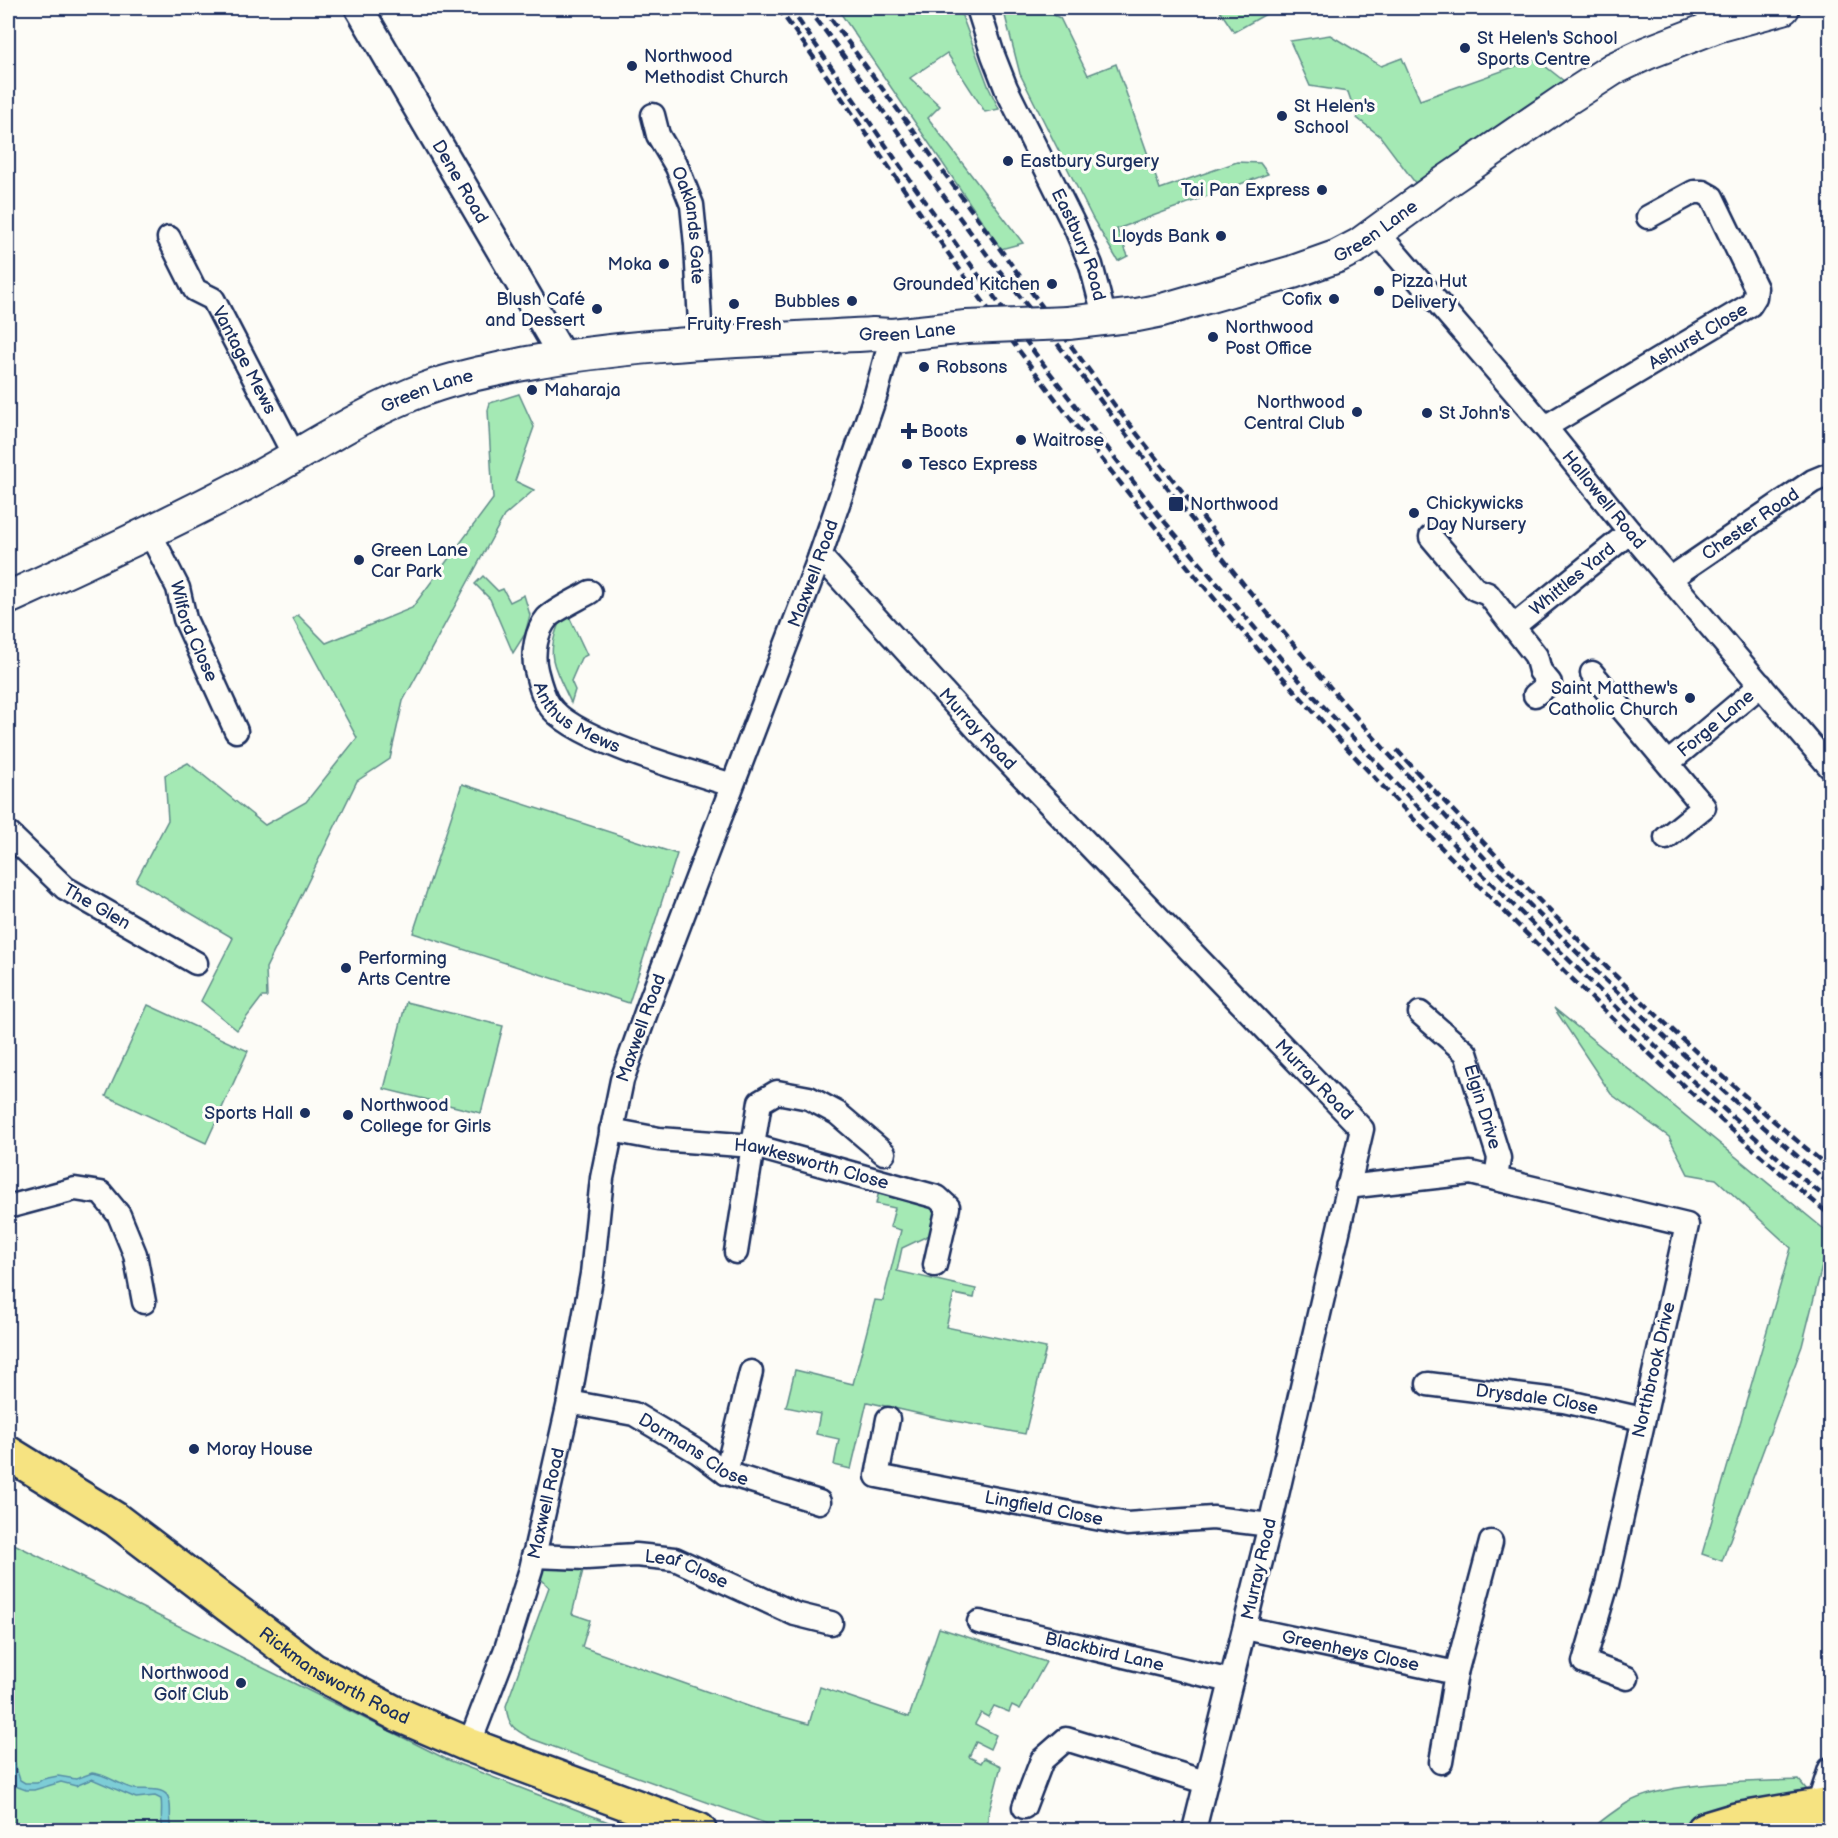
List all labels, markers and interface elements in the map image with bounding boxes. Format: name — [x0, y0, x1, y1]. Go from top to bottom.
place label: St Helen's School Sports Centre — [1477, 28, 1618, 70]
marker: St Helen's School Sports Centre — [1458, 41, 1472, 55]
place label: Northwood Methodist Church — [644, 46, 788, 88]
marker: Northwood Methodist Church — [625, 59, 639, 73]
place label: St Helen's School — [1294, 96, 1375, 138]
marker: St Helen's School — [1275, 109, 1289, 123]
street label: Dene Road — [428, 136, 493, 227]
place label: Eastbury Surgery — [1020, 151, 1160, 172]
marker: Eastbury Surgery — [1001, 154, 1015, 168]
street label: Oaklands Gate — [667, 163, 708, 285]
place label: Tai Pan Express — [1181, 180, 1310, 201]
marker: Tai Pan Express — [1315, 183, 1329, 197]
street label: Eastbury Road — [1047, 185, 1110, 303]
street label: Green Lane — [1330, 195, 1422, 267]
place label: Lloyds Bank — [1112, 226, 1209, 247]
marker: Lloyds Bank — [1214, 229, 1228, 243]
place label: Moka — [608, 254, 652, 275]
marker: Moka — [657, 257, 671, 271]
place label: Pizza Hut Delivery — [1391, 271, 1468, 313]
place label: Grounded Kitchen — [893, 274, 1040, 295]
marker: Grounded Kitchen — [1045, 277, 1059, 291]
marker: Pizza Hut Delivery — [1372, 284, 1386, 298]
place label: Blush Café and Dessert — [485, 289, 585, 331]
place label: Cofix — [1282, 289, 1323, 310]
place label: Bubbles — [774, 291, 840, 312]
marker: Cofix — [1327, 292, 1341, 306]
marker: Bubbles — [845, 294, 859, 308]
marker: Fruity Fresh — [727, 297, 741, 311]
street label: Ashurst Close — [1645, 298, 1752, 374]
marker: Blush Café and Dessert — [590, 302, 604, 316]
street label: Vantage Mews — [208, 303, 281, 418]
place label: Fruity Fresh — [686, 314, 782, 335]
place label: Northwood Post Office — [1225, 317, 1314, 359]
street label: Green Lane — [858, 318, 957, 346]
marker: Northwood Post Office — [1206, 330, 1220, 344]
place label: Robsons — [936, 357, 1007, 378]
marker: Robsons — [917, 360, 931, 374]
street label: Green Lane — [377, 365, 475, 417]
place label: Maharaja — [544, 380, 621, 401]
marker: Maharaja — [525, 383, 539, 397]
place label: Northwood Central Club — [1244, 392, 1345, 434]
place label: St John's — [1439, 403, 1510, 424]
marker: Northwood Central Club — [1350, 405, 1364, 419]
marker: St John's — [1420, 406, 1434, 420]
place label: Boots — [921, 421, 968, 442]
marker: Boots — [902, 424, 916, 438]
place label: Waitrose — [1033, 430, 1105, 451]
marker: Waitrose — [1014, 433, 1028, 447]
street label: Hallowell Road — [1558, 446, 1650, 553]
place label: Tesco Express — [919, 454, 1038, 475]
marker: Tesco Express — [900, 457, 914, 471]
street label: Chester Road — [1698, 483, 1803, 564]
place label: Chickywicks Day Nursery — [1426, 493, 1527, 535]
place label: Northwood — [1190, 494, 1279, 515]
marker: Northwood — [1167, 495, 1185, 513]
marker: Chickywicks Day Nursery — [1407, 506, 1421, 520]
street label: Maxwell Road — [783, 517, 842, 630]
street label: Whittles Yard — [1525, 538, 1619, 620]
place label: Green Lane Car Park — [371, 540, 468, 582]
marker: Green Lane Car Park — [352, 553, 366, 567]
street label: Wilford Close — [166, 579, 223, 685]
place label: Saint Matthew's Catholic Church — [1548, 678, 1678, 720]
street label: Anthus Mews — [529, 679, 623, 757]
street label: Murray Road — [935, 684, 1021, 774]
street label: Forge Lane — [1673, 685, 1758, 761]
marker: Saint Matthew's Catholic Church — [1683, 691, 1697, 705]
street label: The Glen — [60, 879, 134, 934]
place label: Performing Arts Centre — [358, 948, 451, 990]
marker: Performing Arts Centre — [339, 961, 353, 975]
street label: Maxwell Road — [612, 971, 670, 1085]
street label: Murray Road — [1271, 1035, 1358, 1124]
street label: Elgin Drive — [1460, 1061, 1506, 1152]
place label: Northwood College for Girls — [360, 1095, 491, 1137]
place label: Sports Hall — [204, 1103, 293, 1124]
marker: Sports Hall — [298, 1106, 312, 1120]
marker: Northwood College for Girls — [341, 1108, 355, 1122]
street label: Hawkesworth Close — [734, 1134, 892, 1194]
street label: Northbrook Drive — [1628, 1300, 1680, 1440]
street label: Drysdale Close — [1474, 1380, 1601, 1419]
street label: Dormans Close — [635, 1409, 751, 1490]
place label: Moray House — [206, 1439, 313, 1460]
marker: Moray House — [187, 1442, 201, 1456]
street label: Maxwell Road — [523, 1446, 569, 1561]
street label: Lingfield Close — [983, 1486, 1105, 1530]
street label: Murray Road — [1237, 1516, 1281, 1622]
street label: Leaf Close — [644, 1545, 732, 1593]
street label: Rickmansworth Road — [255, 1622, 413, 1729]
street label: Greenheys Close — [1280, 1626, 1422, 1675]
street label: Blackbird Lane — [1043, 1627, 1166, 1676]
place label: Northwood Golf Club — [140, 1663, 229, 1705]
marker: Northwood Golf Club — [234, 1676, 248, 1690]

